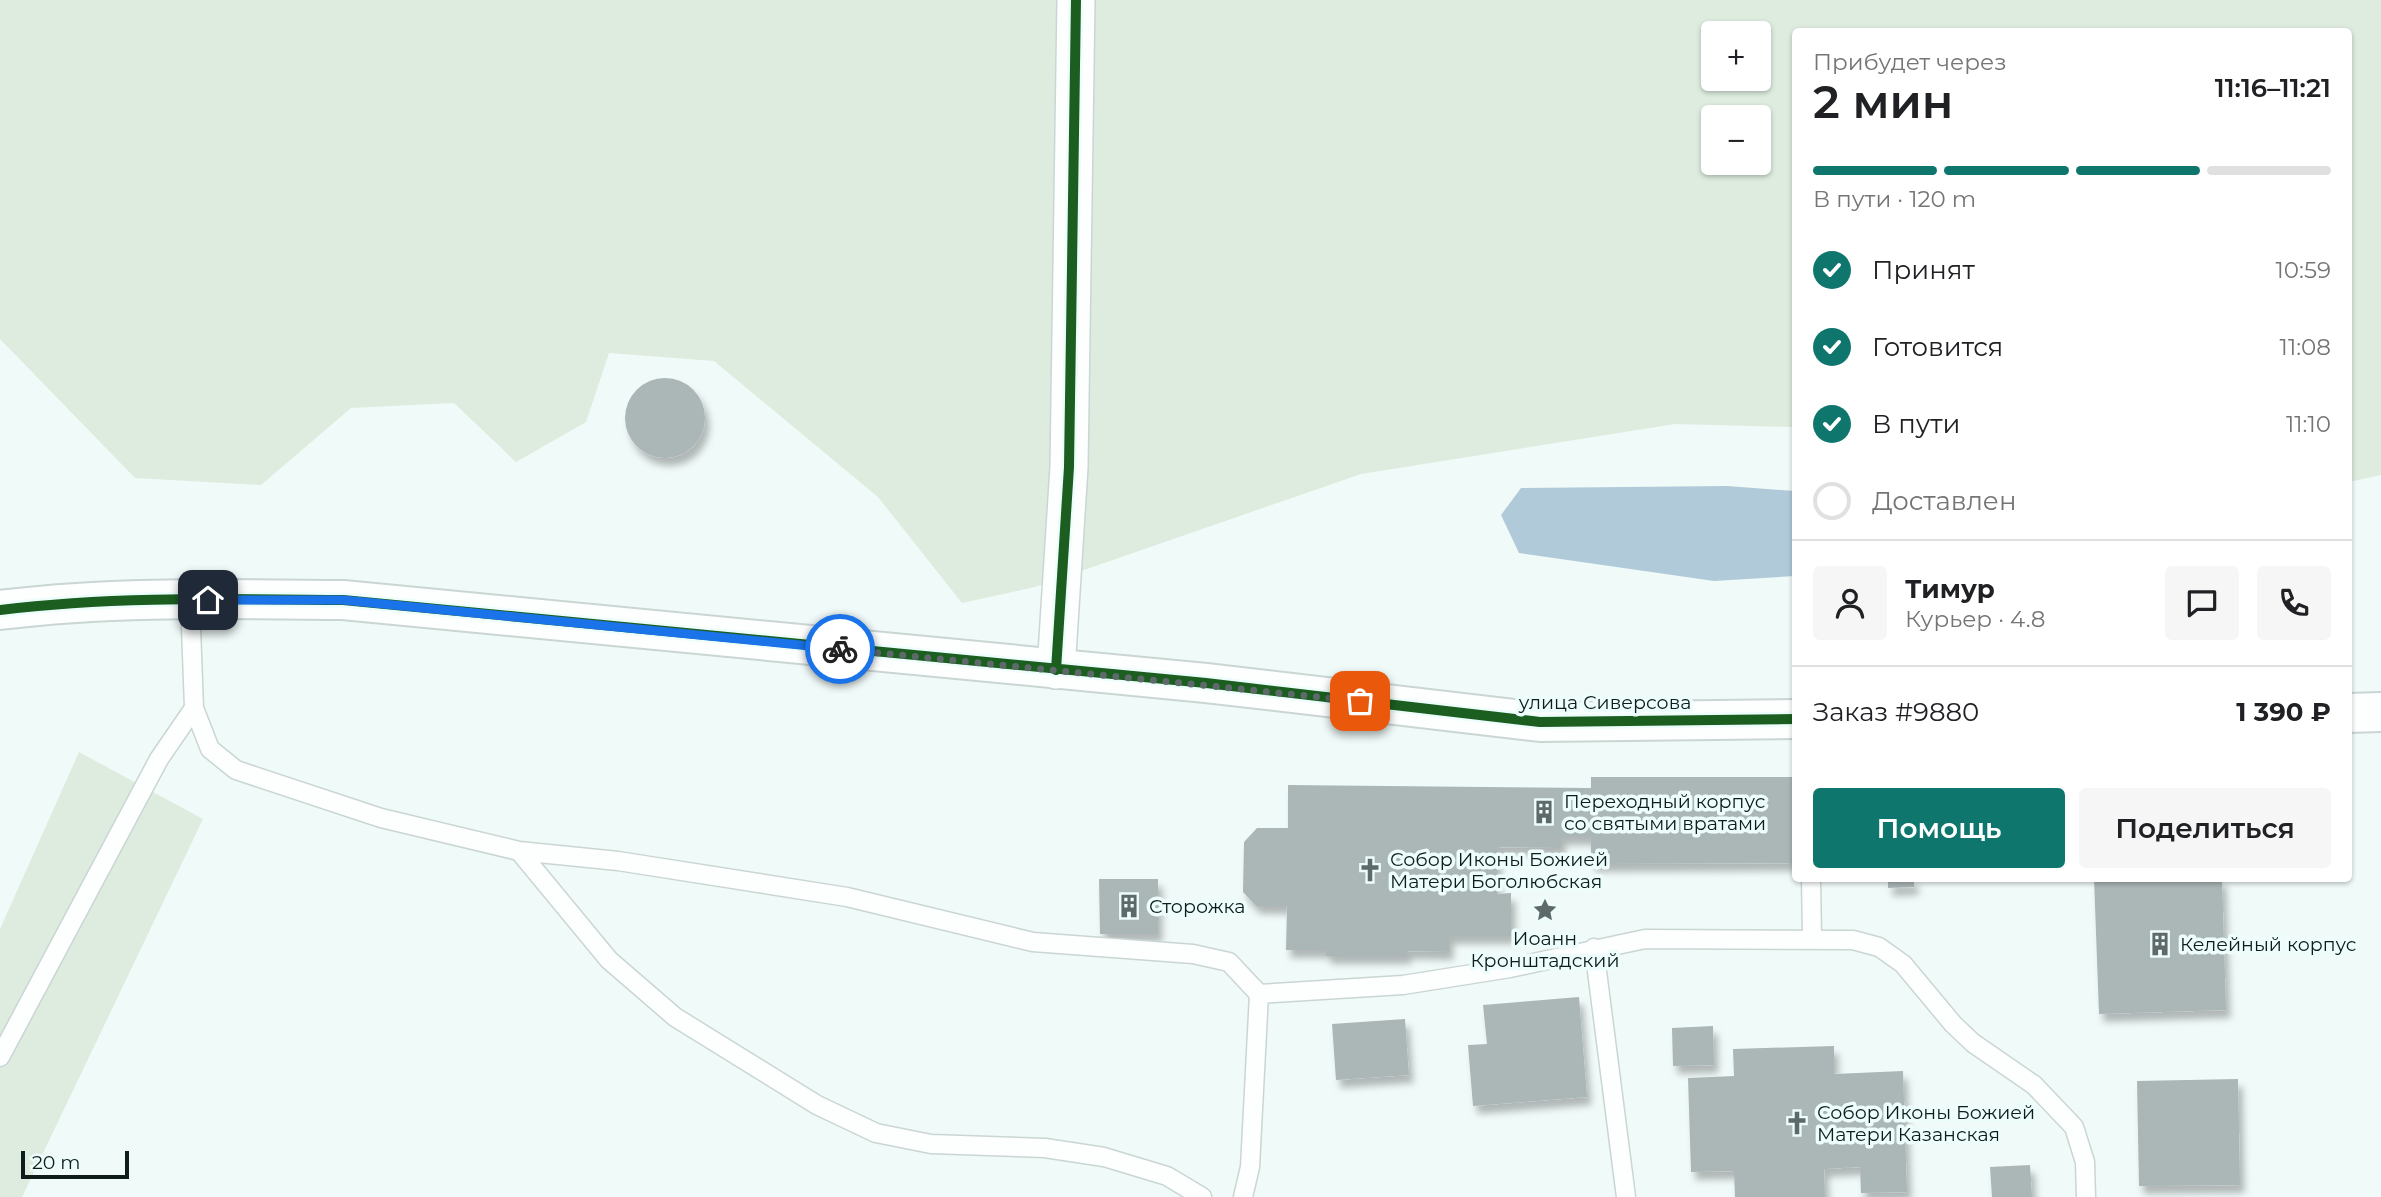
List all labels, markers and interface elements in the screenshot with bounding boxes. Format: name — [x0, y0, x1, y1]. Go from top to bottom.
map controls — [1701, 21, 1771, 175]
button: + — [1701, 21, 1771, 91]
text: Прибудет через — [1813, 48, 2007, 76]
text: 11:16–11:21 — [2215, 72, 2331, 104]
text: 2 мин — [1813, 73, 1953, 130]
button: − — [1701, 105, 1771, 175]
text: В пути · 120 m — [1813, 185, 1976, 213]
icon: check — [1813, 251, 1851, 289]
text: Принят — [1872, 254, 1975, 286]
text: 10:59 — [2276, 256, 2331, 284]
icon: check — [1813, 328, 1851, 366]
text: Готовится — [1872, 331, 2003, 363]
text: 11:08 — [2280, 333, 2331, 361]
icon: check — [1813, 405, 1851, 443]
text: В пути — [1872, 408, 1961, 440]
text: 11:10 — [2286, 410, 2331, 438]
text: Доставлен — [1872, 485, 2017, 517]
button: person — [1813, 566, 1887, 640]
button: chat — [2165, 566, 2239, 640]
button: phone — [2257, 566, 2331, 640]
pin — [178, 570, 238, 630]
text: Тимур — [1905, 573, 1995, 605]
icon: home — [189, 581, 227, 619]
text: Курьер · 4.8 — [1905, 605, 2045, 633]
courier — [805, 614, 875, 684]
icon: bike — [821, 630, 859, 668]
pin — [1330, 671, 1390, 731]
icon: bag — [1341, 682, 1379, 720]
street label: улица Сиверсова — [1518, 691, 1691, 714]
text: Заказ #9880 — [1813, 696, 1979, 728]
text: 1 390 ₽ — [2236, 696, 2331, 728]
button: Помощь — [1813, 788, 2065, 868]
button: Поделиться — [2079, 788, 2331, 868]
place label: Переходный корпус со святыми вратами — [1564, 790, 1766, 835]
building icon: Переходный корпус со святыми вратами — [1530, 798, 1558, 826]
place label: Собор Иконы Божией Матери Боголюбская — [1390, 848, 1608, 893]
church icon: Собор Иконы Божией Матери Боголюбская — [1356, 856, 1384, 884]
building icon: Сторожка — [1115, 892, 1143, 920]
place label: Сторожка — [1149, 895, 1245, 918]
place icon: Иоанн Кронштадский — [1531, 896, 1559, 924]
place label: Иоанн Кронштадский — [1470, 927, 1620, 972]
building icon: Келейный корпус — [2146, 930, 2174, 958]
place label: Келейный корпус — [2180, 933, 2357, 956]
place label: Собор Иконы Божией Матери Казанская — [1817, 1101, 2035, 1146]
church icon: Собор Иконы Божией Матери Казанская — [1783, 1109, 1811, 1137]
scale bar — [21, 1148, 130, 1180]
text: 20 m — [32, 1151, 80, 1174]

